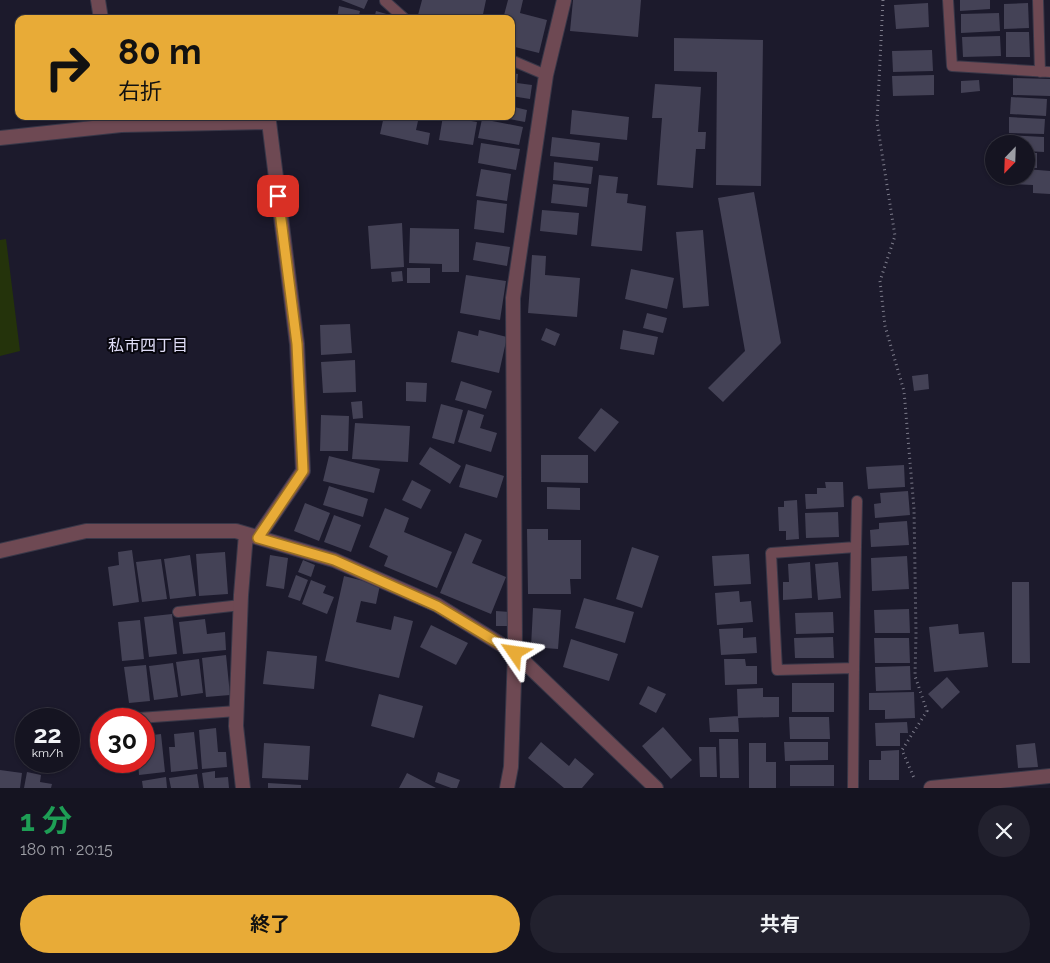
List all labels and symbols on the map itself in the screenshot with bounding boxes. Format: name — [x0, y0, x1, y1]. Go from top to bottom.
north arrow — [985, 135, 1035, 185]
pin — [257, 175, 299, 217]
district label: 私市四丁目 — [108, 336, 188, 355]
position arrow — [488, 626, 540, 678]
speed limit sign: 30 — [90, 708, 155, 773]

